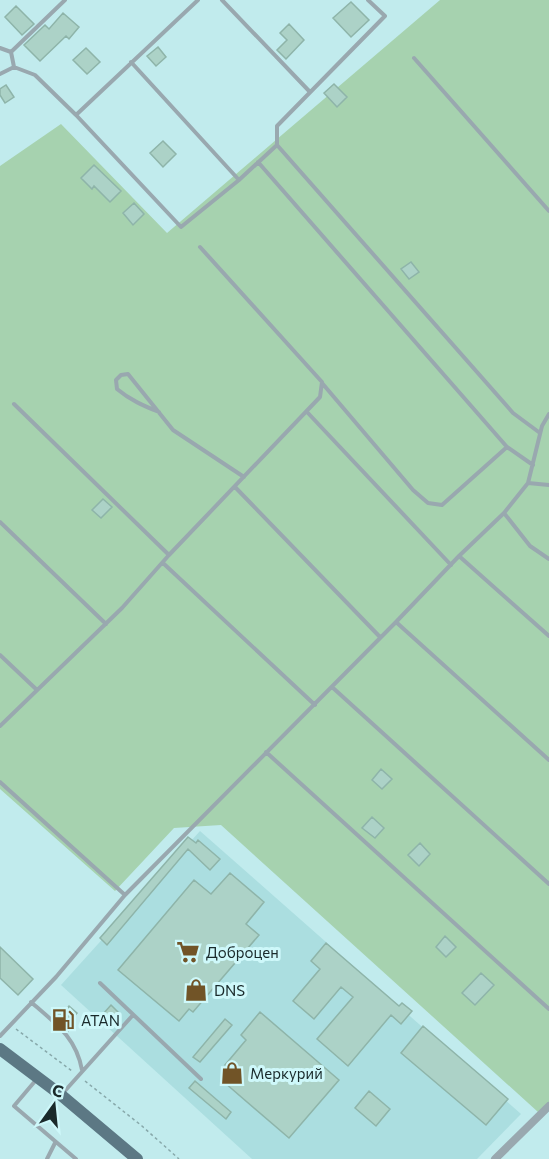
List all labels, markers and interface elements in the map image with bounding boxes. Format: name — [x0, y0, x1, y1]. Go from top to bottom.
supermarket icon: Доброцен — [175, 939, 201, 965]
place label: Доброцен — [206, 943, 279, 961]
shop icon: DNS — [183, 977, 209, 1003]
place label: DNS — [214, 981, 245, 999]
fuel station icon: ATAN — [50, 1007, 76, 1033]
place label: ATAN — [81, 1011, 120, 1029]
shop icon: Меркурий — [219, 1060, 245, 1086]
place label: Меркурий — [250, 1064, 323, 1082]
north arrow — [24, 1075, 84, 1135]
text: С — [50, 1079, 66, 1101]

